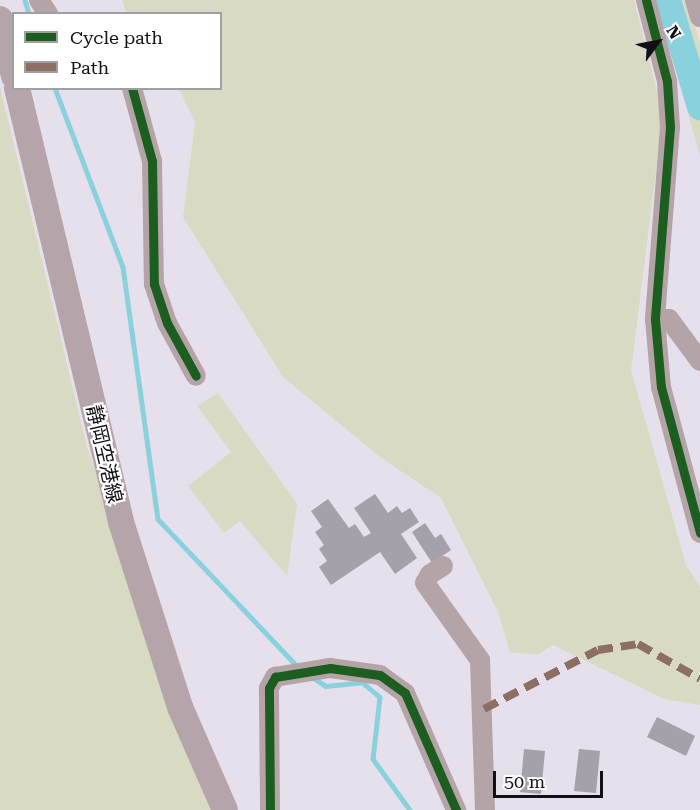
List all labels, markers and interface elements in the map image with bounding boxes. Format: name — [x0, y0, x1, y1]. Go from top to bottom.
legend — [12, 12, 222, 90]
north arrow — [628, 12, 688, 72]
text: N — [662, 22, 685, 42]
text: Cycle path — [70, 27, 163, 48]
text: Path — [70, 57, 109, 78]
street label: 静岡空港線 — [81, 403, 127, 505]
scale bar — [496, 759, 606, 797]
text: 50 m — [504, 771, 545, 792]

